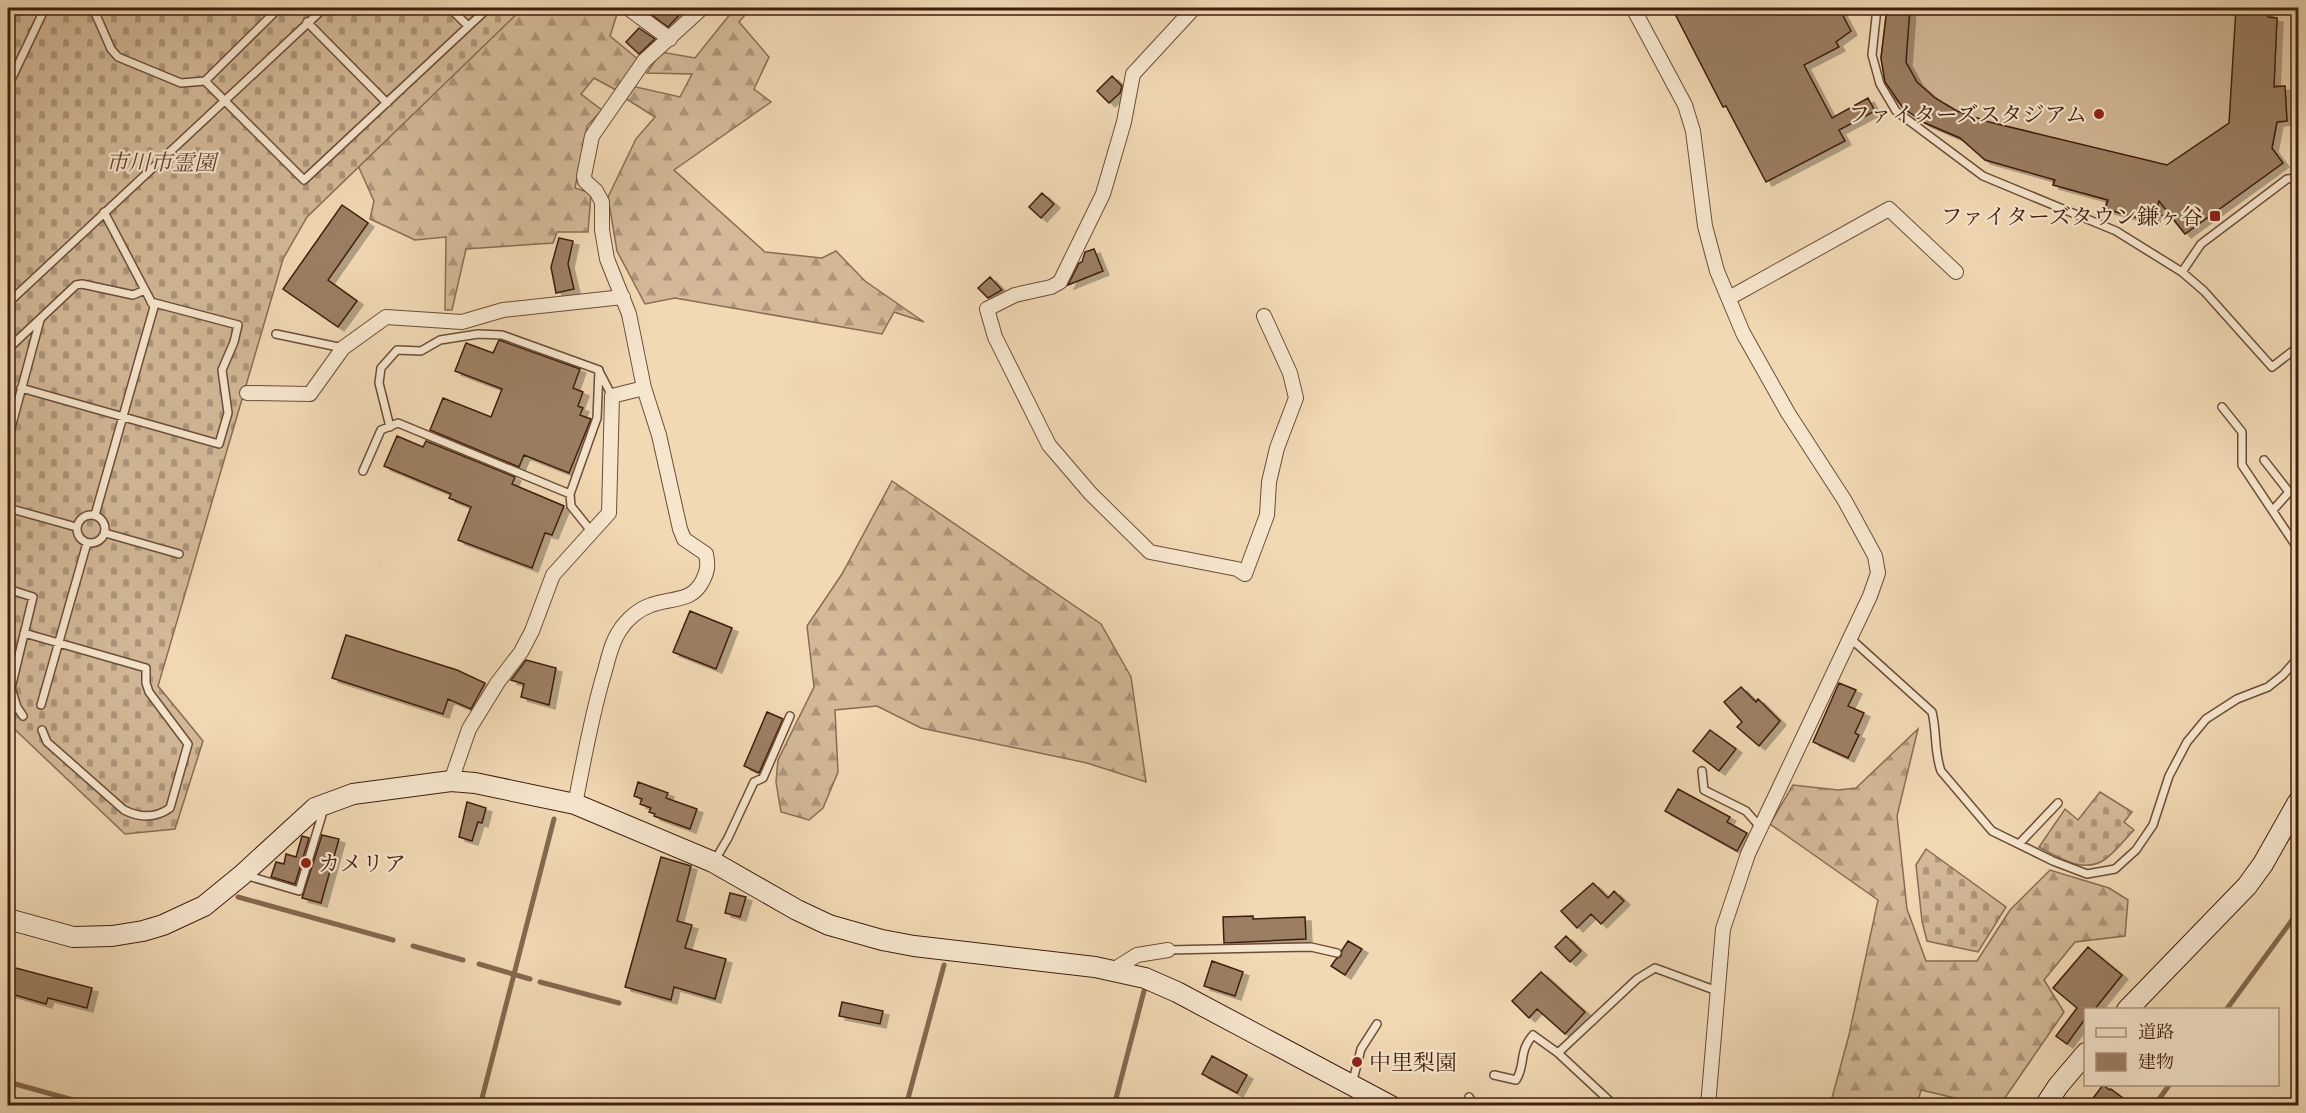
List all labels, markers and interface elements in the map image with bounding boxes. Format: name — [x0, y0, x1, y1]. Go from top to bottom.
place label: ファイターズスタジアム — [1848, 98, 2087, 130]
marker: ファイターズスタジアム — [2092, 107, 2106, 121]
park label: 市川市霊園 — [106, 146, 219, 178]
place label: ファイターズタウン鎌ヶ谷 — [1941, 200, 2203, 232]
marker: ファイターズタウン鎌ヶ谷 — [2208, 209, 2222, 223]
place label: カメリア — [318, 847, 406, 879]
marker: カメリア — [299, 856, 313, 870]
legend — [2084, 1008, 2279, 1086]
text: 道路 — [2138, 1018, 2174, 1045]
place label: 中里梨園 — [1369, 1046, 1457, 1078]
text: 建物 — [2138, 1048, 2174, 1075]
marker: 中里梨園 — [1350, 1055, 1364, 1069]

